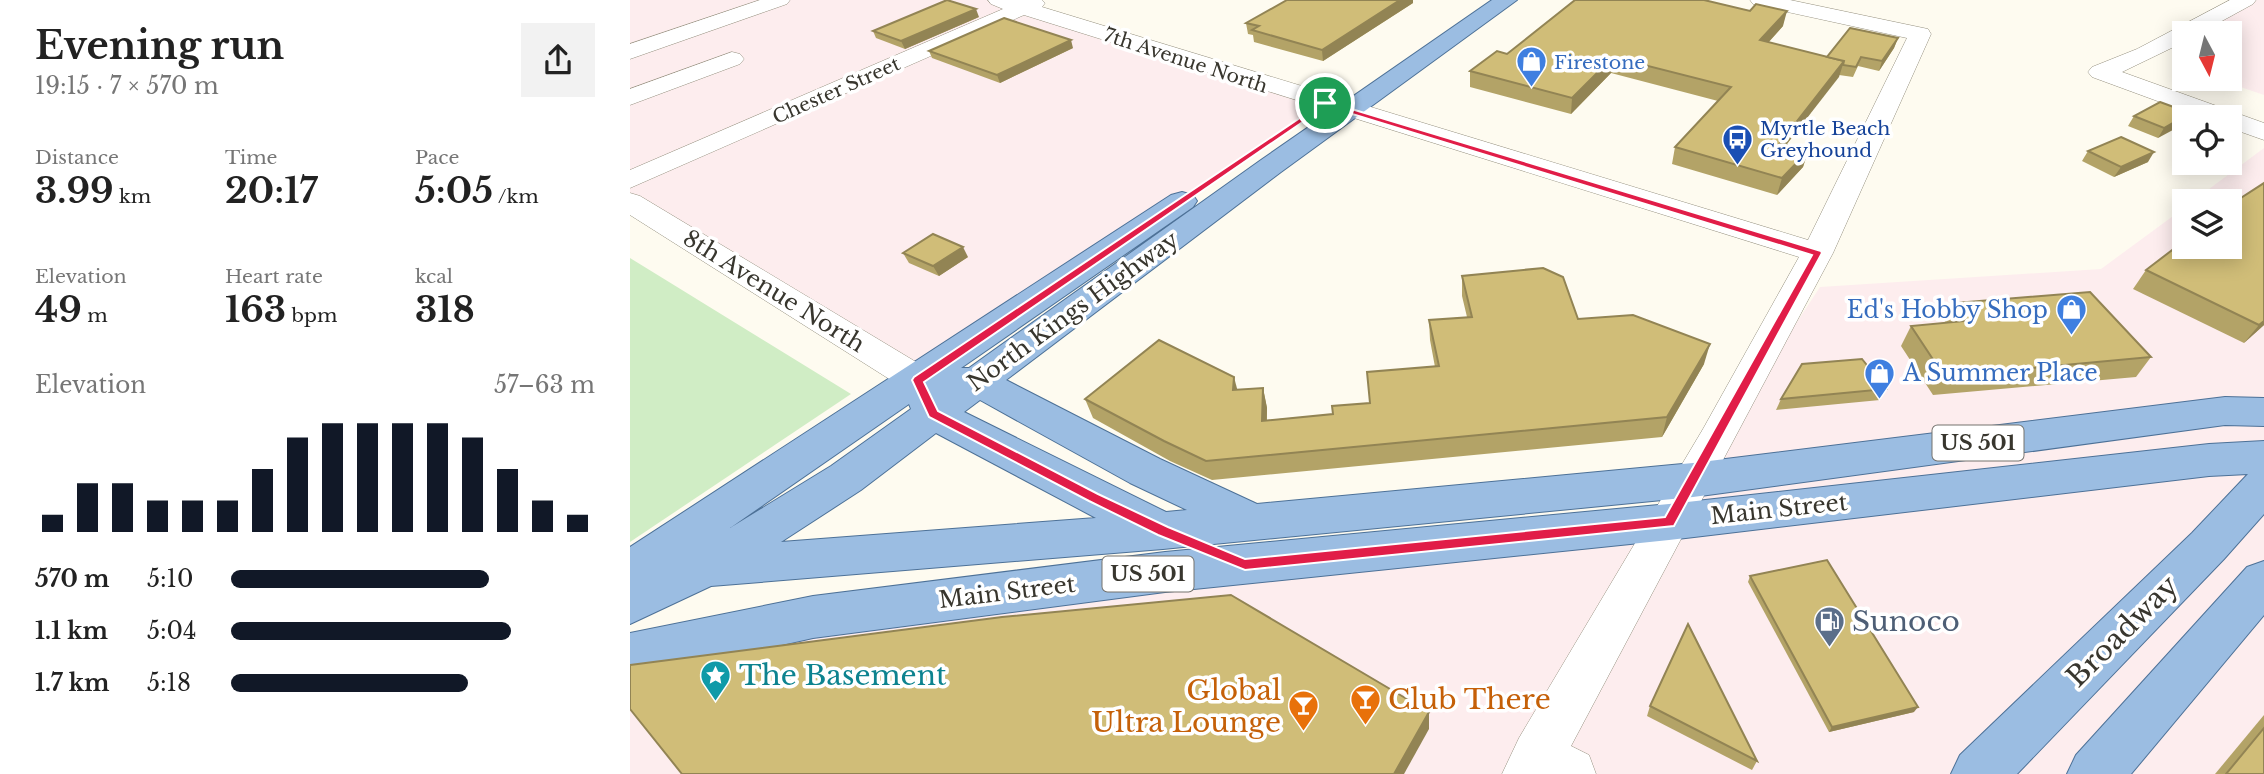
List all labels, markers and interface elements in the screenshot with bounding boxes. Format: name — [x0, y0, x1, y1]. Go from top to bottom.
north arrow — [2172, 21, 2242, 91]
map controls — [2172, 21, 2242, 259]
text: Evening run — [35, 22, 284, 69]
button: share — [521, 23, 595, 97]
street label: 7th Avenue North — [1101, 23, 1271, 98]
shop icon: Firestone — [1514, 45, 1548, 89]
place label: Firestone — [1554, 51, 1645, 74]
street label: Chester Street — [769, 52, 904, 129]
text: 19:15 · 7 × 570 m — [35, 72, 219, 100]
pin — [1295, 73, 1355, 133]
icon: arrive — [1306, 84, 1344, 122]
button: locate — [2172, 105, 2242, 175]
place label: Myrtle Beach Greyhound — [1760, 117, 1890, 162]
bus stop icon: Myrtle Beach Greyhound — [1720, 122, 1754, 166]
text: Distance — [35, 146, 119, 169]
text: Time — [225, 146, 277, 169]
text: Pace — [415, 146, 459, 169]
text: 3.99 — [35, 169, 114, 212]
text: 20:17 — [225, 169, 317, 212]
text: 5:05 — [415, 169, 493, 212]
text: km — [114, 185, 151, 208]
text: /km — [493, 185, 539, 208]
button: layers — [2172, 189, 2242, 259]
street label: 8th Avenue North — [678, 224, 870, 358]
street label: North Kings Highway — [962, 225, 1184, 397]
text: Elevation — [35, 265, 127, 288]
text: Heart rate — [225, 265, 323, 288]
text: kcal — [415, 265, 453, 288]
text: 49 — [35, 288, 82, 331]
text: 163 — [225, 288, 286, 331]
text: 318 — [415, 288, 475, 331]
shop icon: Ed's Hobby Shop — [2054, 293, 2088, 337]
place label: Ed's Hobby Shop — [1847, 296, 2048, 324]
text: m — [82, 304, 108, 327]
text: bpm — [286, 304, 337, 327]
shop icon: A Summer Place — [1863, 356, 1897, 400]
place label: A Summer Place — [1902, 359, 2098, 387]
text: Elevation — [35, 371, 146, 399]
text: 57–63 m — [494, 371, 595, 399]
road number: US 501 — [1932, 426, 2024, 460]
street label: Main Street — [1709, 488, 1849, 530]
road number: US 501 — [1102, 556, 1194, 592]
text: 570 m — [35, 565, 109, 593]
text: 5:10 — [147, 565, 193, 593]
street label: Broadway — [2059, 568, 2186, 694]
street label: Main Street — [937, 570, 1077, 614]
fuel station icon: Sunoco — [1812, 604, 1846, 648]
place label: Sunoco — [1852, 604, 1960, 639]
text: 1.1 km — [35, 617, 108, 645]
text: 5:04 — [147, 617, 197, 645]
place icon: The Basement — [699, 658, 733, 702]
place label: The Basement — [739, 658, 947, 693]
text: 1.7 km — [35, 669, 109, 697]
text: 5:18 — [147, 669, 191, 697]
place label: Global Ultra Lounge — [1091, 673, 1281, 740]
bar icon: Club There — [1348, 682, 1382, 726]
place label: Club There — [1388, 682, 1551, 717]
bar icon: Global Ultra Lounge — [1287, 689, 1321, 733]

